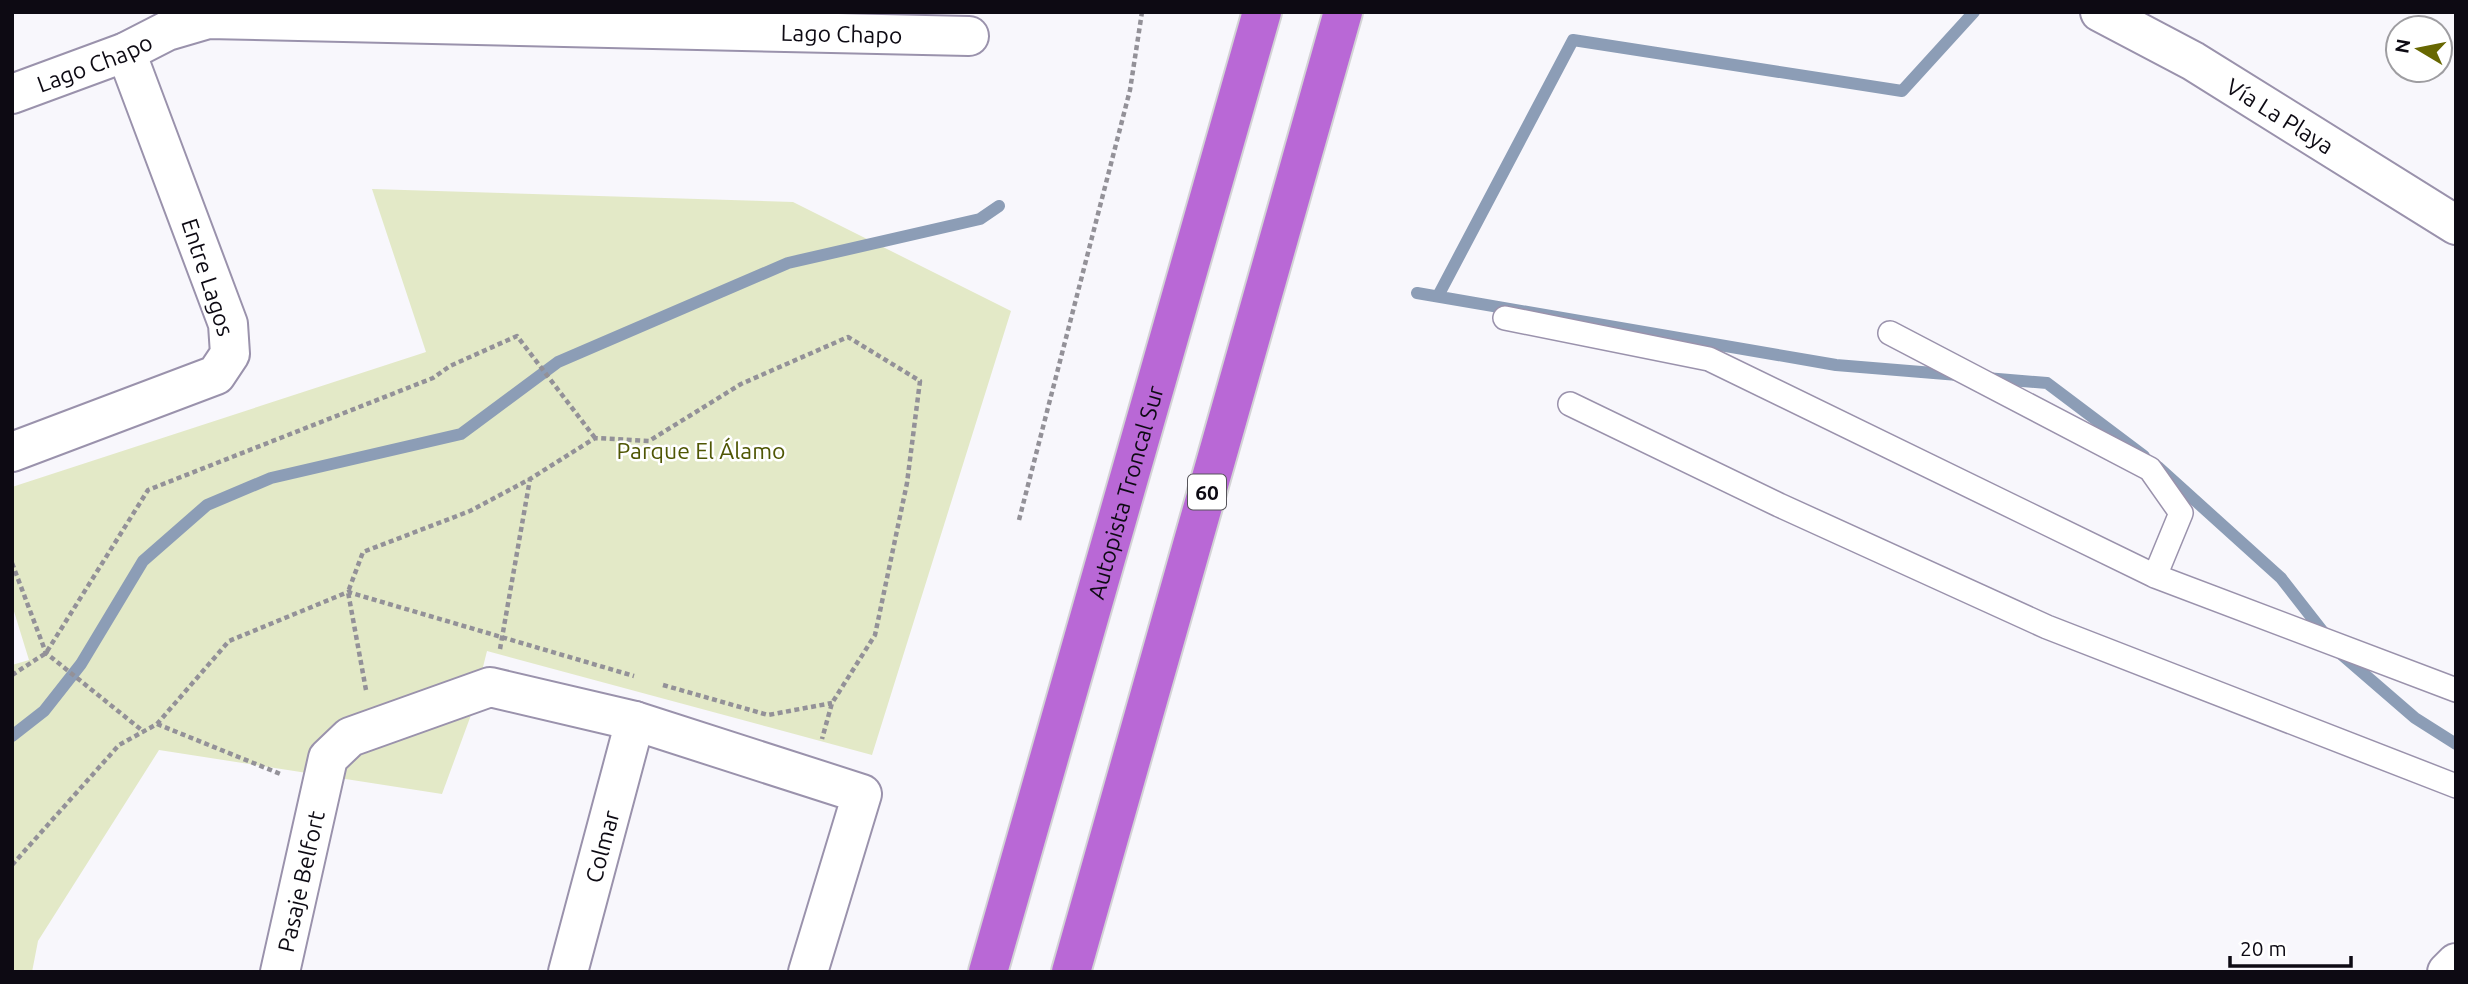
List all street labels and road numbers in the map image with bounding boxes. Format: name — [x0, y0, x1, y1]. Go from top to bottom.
street label: Lago Chapo — [781, 19, 903, 47]
street label: Lago Chapo — [33, 28, 156, 96]
street label: Vía La Playa — [2222, 73, 2338, 158]
street label: Entre Lagos — [177, 215, 239, 339]
street label: Autopista Troncal Sur — [1083, 382, 1167, 602]
road number: 60 — [1188, 475, 1226, 510]
street label: Colmar — [580, 807, 623, 885]
street label: Pasaje Belfort — [272, 808, 328, 954]

